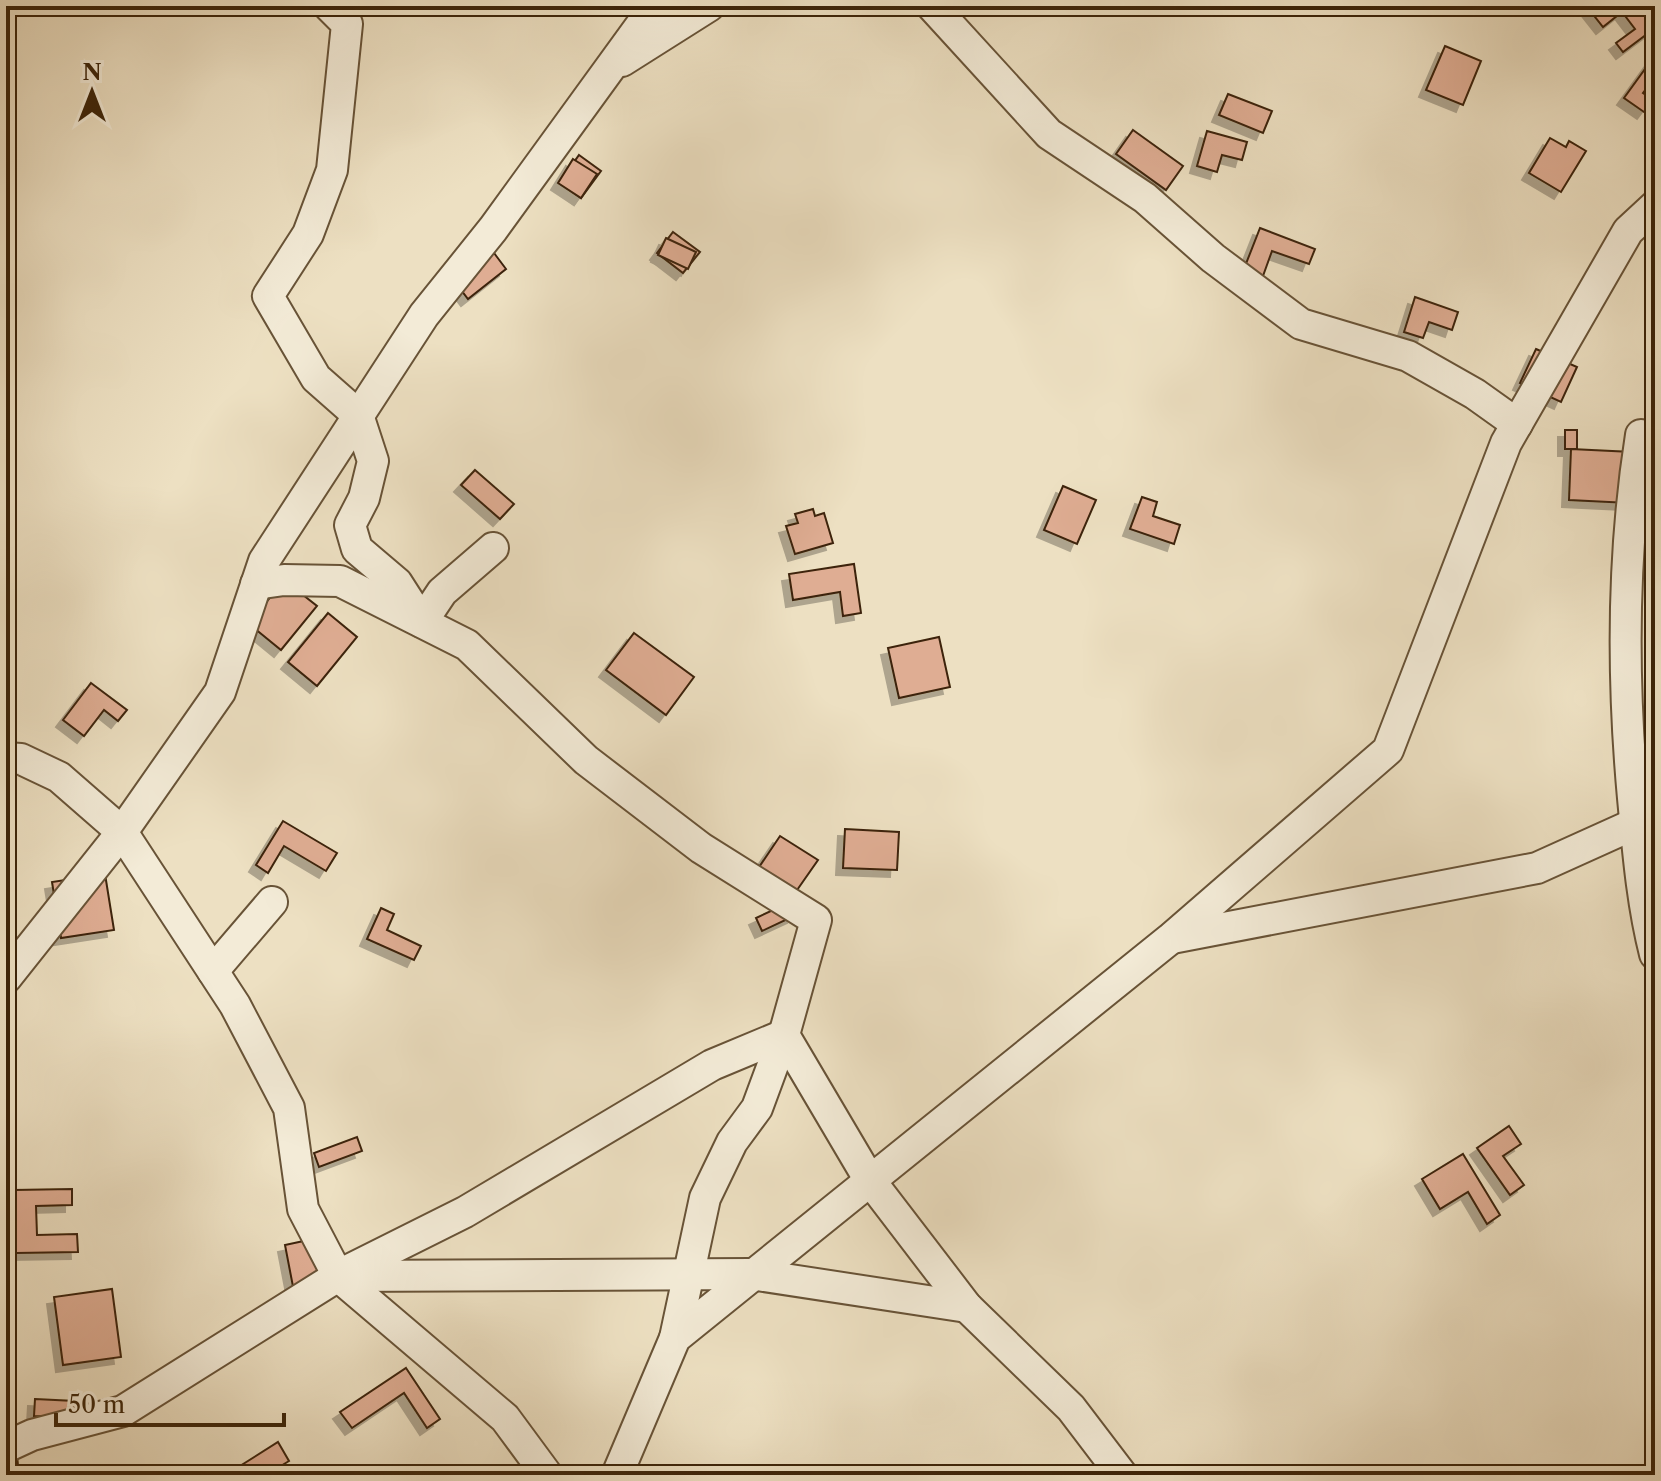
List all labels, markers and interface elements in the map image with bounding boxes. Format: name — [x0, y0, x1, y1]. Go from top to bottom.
north arrow — [52, 52, 132, 132]
text: N — [82, 59, 102, 86]
scale bar — [56, 1377, 284, 1427]
text: 50 m — [68, 1390, 125, 1419]

